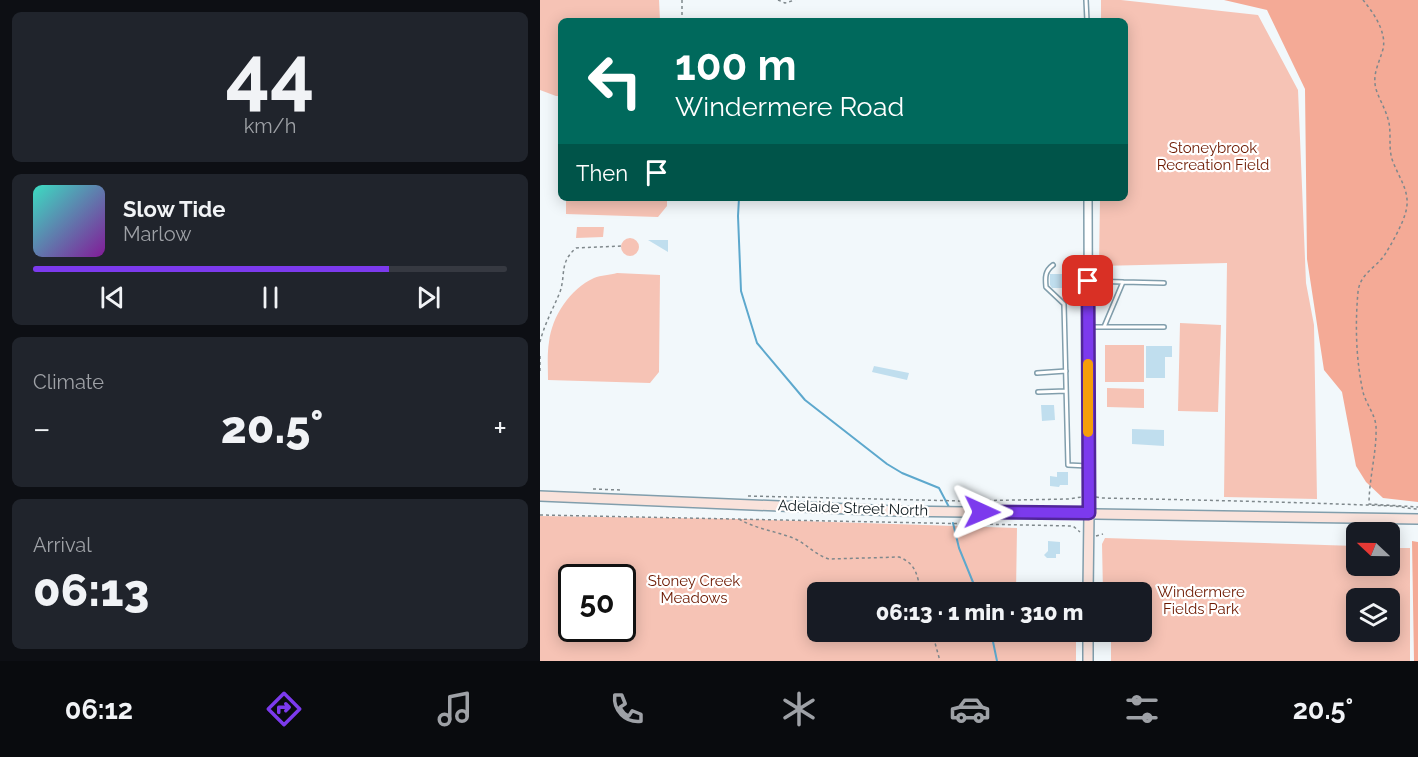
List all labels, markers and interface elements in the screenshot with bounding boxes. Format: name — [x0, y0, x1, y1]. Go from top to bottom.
text: 44 — [225, 29, 315, 120]
text: 100 m — [675, 41, 797, 90]
icon: left — [576, 42, 654, 120]
text: Windermere Road — [675, 91, 904, 122]
text: km/h — [244, 114, 296, 138]
park label: Stoneybrook Recreation Field — [1157, 139, 1269, 174]
icon: arrive — [640, 156, 673, 189]
text: Then — [576, 160, 628, 186]
text: Slow Tide — [123, 196, 225, 222]
text: Marlow — [123, 222, 192, 246]
pin — [1062, 255, 1113, 306]
icon: arrive — [1071, 264, 1104, 297]
icon: previous — [96, 281, 129, 314]
icon: pause — [254, 281, 287, 314]
icon: next — [412, 281, 445, 314]
text: Climate — [33, 370, 104, 394]
text: 20.5° — [221, 401, 323, 454]
text: − — [33, 409, 51, 448]
text: + — [493, 409, 507, 448]
position arrow — [950, 480, 1014, 544]
street label: Adelaide Street North — [778, 496, 928, 520]
north arrow — [1346, 522, 1400, 576]
map controls — [1346, 522, 1400, 642]
text: Arrival — [33, 533, 92, 557]
text: 06:13 — [33, 564, 149, 617]
speed limit sign: 50 — [558, 564, 636, 642]
park label: Stoney Creek Meadows — [648, 572, 740, 607]
park label: Windermere Fields Park — [1157, 583, 1245, 618]
button: layers — [1346, 588, 1400, 642]
text: 06:13 · 1 min · 310 m — [876, 599, 1083, 625]
icon: directions — [263, 688, 305, 730]
icon: music — [434, 688, 476, 730]
icon: phone — [606, 688, 648, 730]
icon: climate — [778, 688, 820, 730]
icon: car — [949, 688, 991, 730]
icon: filters — [1121, 688, 1163, 730]
text: 06:12 — [65, 694, 133, 725]
text: 20.5° — [1293, 694, 1353, 725]

